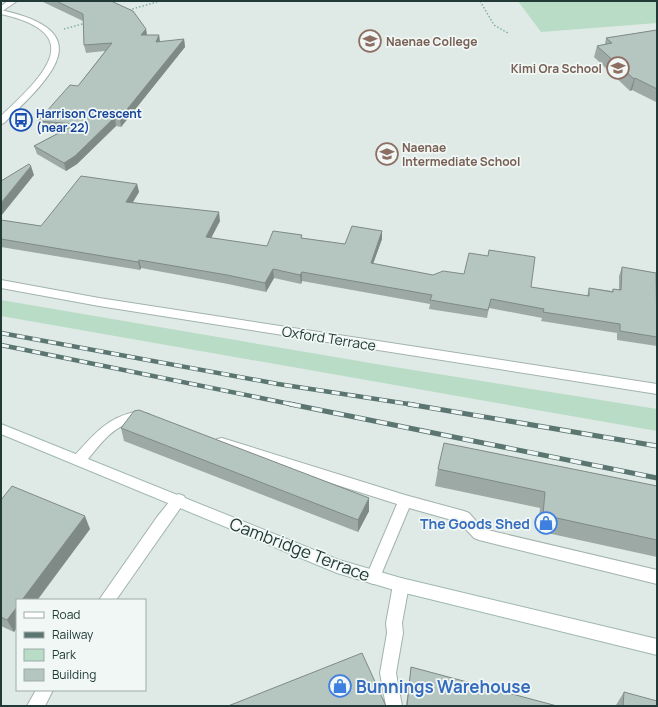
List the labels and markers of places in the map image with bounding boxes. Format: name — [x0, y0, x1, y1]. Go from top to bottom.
school or university icon: Naenae College — [357, 28, 383, 54]
place label: Naenae College — [386, 33, 477, 50]
school or university icon: Kimi Ora School — [605, 55, 631, 81]
place label: Kimi Ora School — [511, 60, 602, 77]
place label: Harrison Crescent (near 22) — [36, 105, 142, 136]
bus stop icon: Harrison Crescent (near 22) — [8, 107, 34, 133]
place label: Naenae Intermediate School — [402, 139, 520, 170]
school or university icon: Naenae Intermediate School — [374, 141, 400, 167]
shop icon: The Goods Shed — [533, 510, 559, 536]
place label: The Goods Shed — [420, 514, 530, 533]
shop icon: Bunnings Warehouse — [327, 673, 353, 699]
place label: Bunnings Warehouse — [356, 675, 531, 698]

